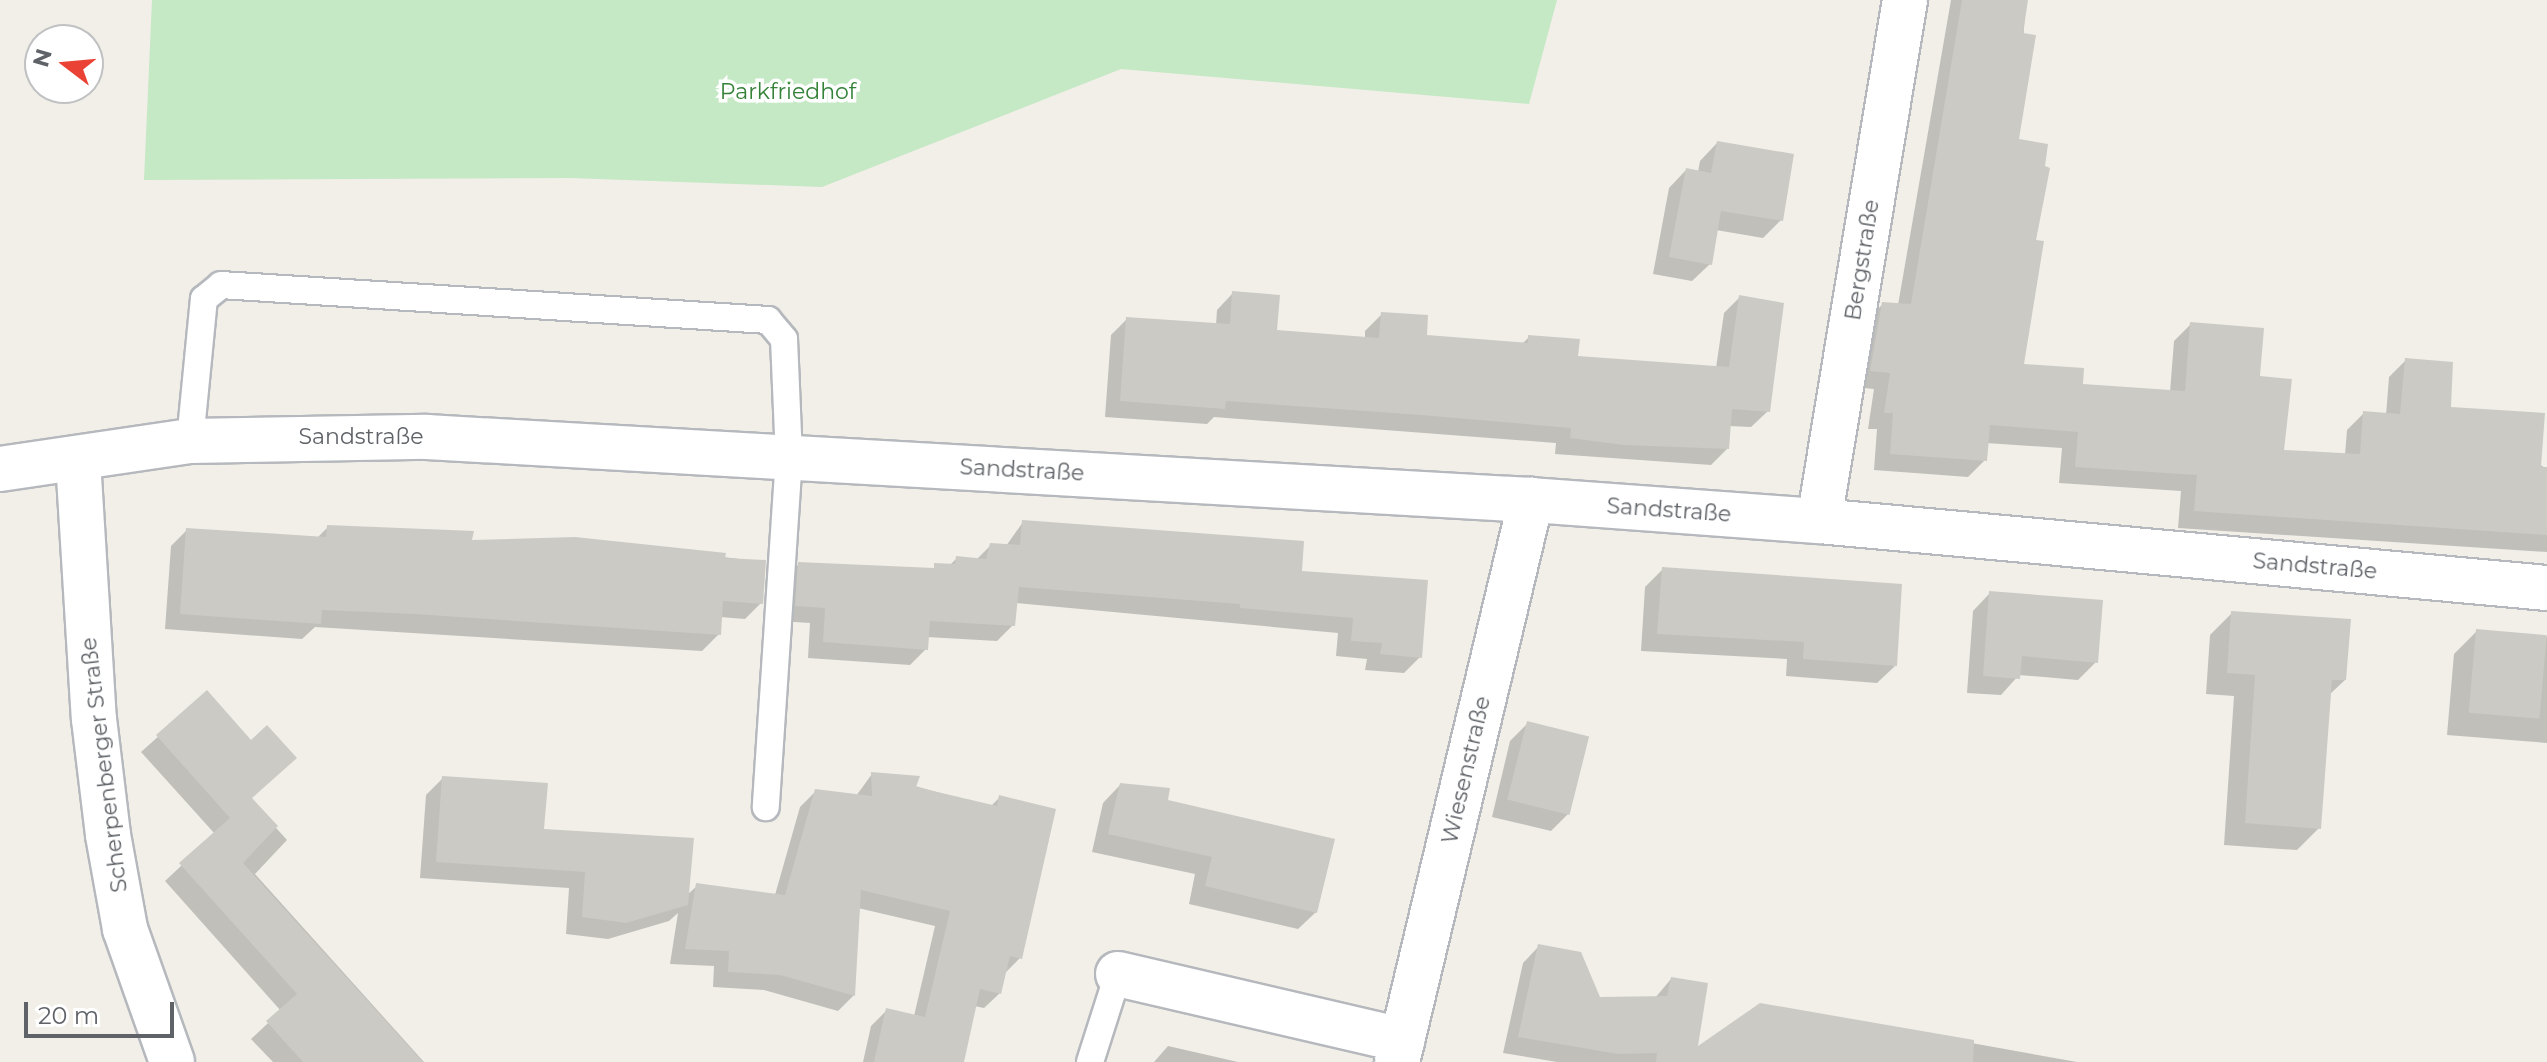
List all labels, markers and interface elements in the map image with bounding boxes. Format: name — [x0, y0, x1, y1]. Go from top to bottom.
north arrow — [24, 24, 104, 104]
text: N — [27, 46, 58, 70]
park label: Parkfriedhof — [720, 79, 856, 105]
street label: Bergstraße — [1839, 198, 1885, 322]
street label: Sandstraße — [299, 424, 423, 450]
street label: Sandstraße — [959, 454, 1085, 486]
street label: Sandstraße — [1606, 492, 1732, 528]
street label: Sandstraße — [2252, 547, 2378, 585]
street label: Scherpenberger Straße — [75, 636, 133, 894]
street label: Wiesenstraße — [1436, 694, 1496, 846]
scale bar — [28, 986, 178, 1036]
text: 20 m — [38, 1001, 99, 1030]

